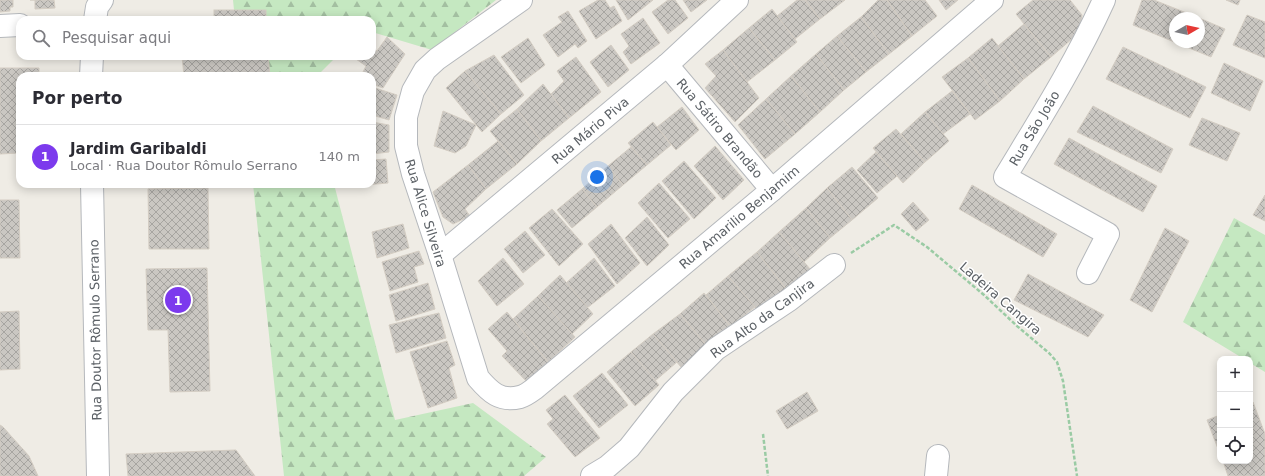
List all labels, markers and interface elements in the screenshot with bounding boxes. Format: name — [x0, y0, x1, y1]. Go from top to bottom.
north arrow — [1169, 12, 1205, 48]
search box — [16, 16, 376, 60]
icon: search — [30, 27, 52, 49]
text: Pesquisar aqui — [62, 29, 171, 47]
street label: Rua Sátiro Brandão — [674, 75, 766, 181]
text: Por perto — [32, 88, 122, 108]
street label: Rua São João — [1006, 88, 1063, 168]
street label: Rua Mário Piva — [549, 94, 632, 167]
text: Jardim Garibaldi — [70, 140, 207, 158]
text: 1 — [40, 149, 50, 164]
text: 140 m — [318, 149, 360, 164]
street label: Rua Alice Silveira — [402, 157, 449, 269]
text: Local · Rua Doutor Rômulo Serrano — [70, 158, 297, 173]
street label: Rua Amarilio Benjamim — [676, 163, 802, 272]
your location — [587, 167, 607, 187]
street label: Rua Doutor Rômulo Serrano — [86, 239, 105, 421]
street label: Ladeira Cangira — [957, 259, 1044, 338]
street label: Rua Alto da Canjira — [707, 276, 817, 361]
pin: 1 — [165, 285, 191, 315]
map controls — [1217, 356, 1253, 464]
button: + — [1217, 356, 1253, 392]
button: − — [1217, 392, 1253, 428]
button: locate — [1217, 428, 1253, 464]

